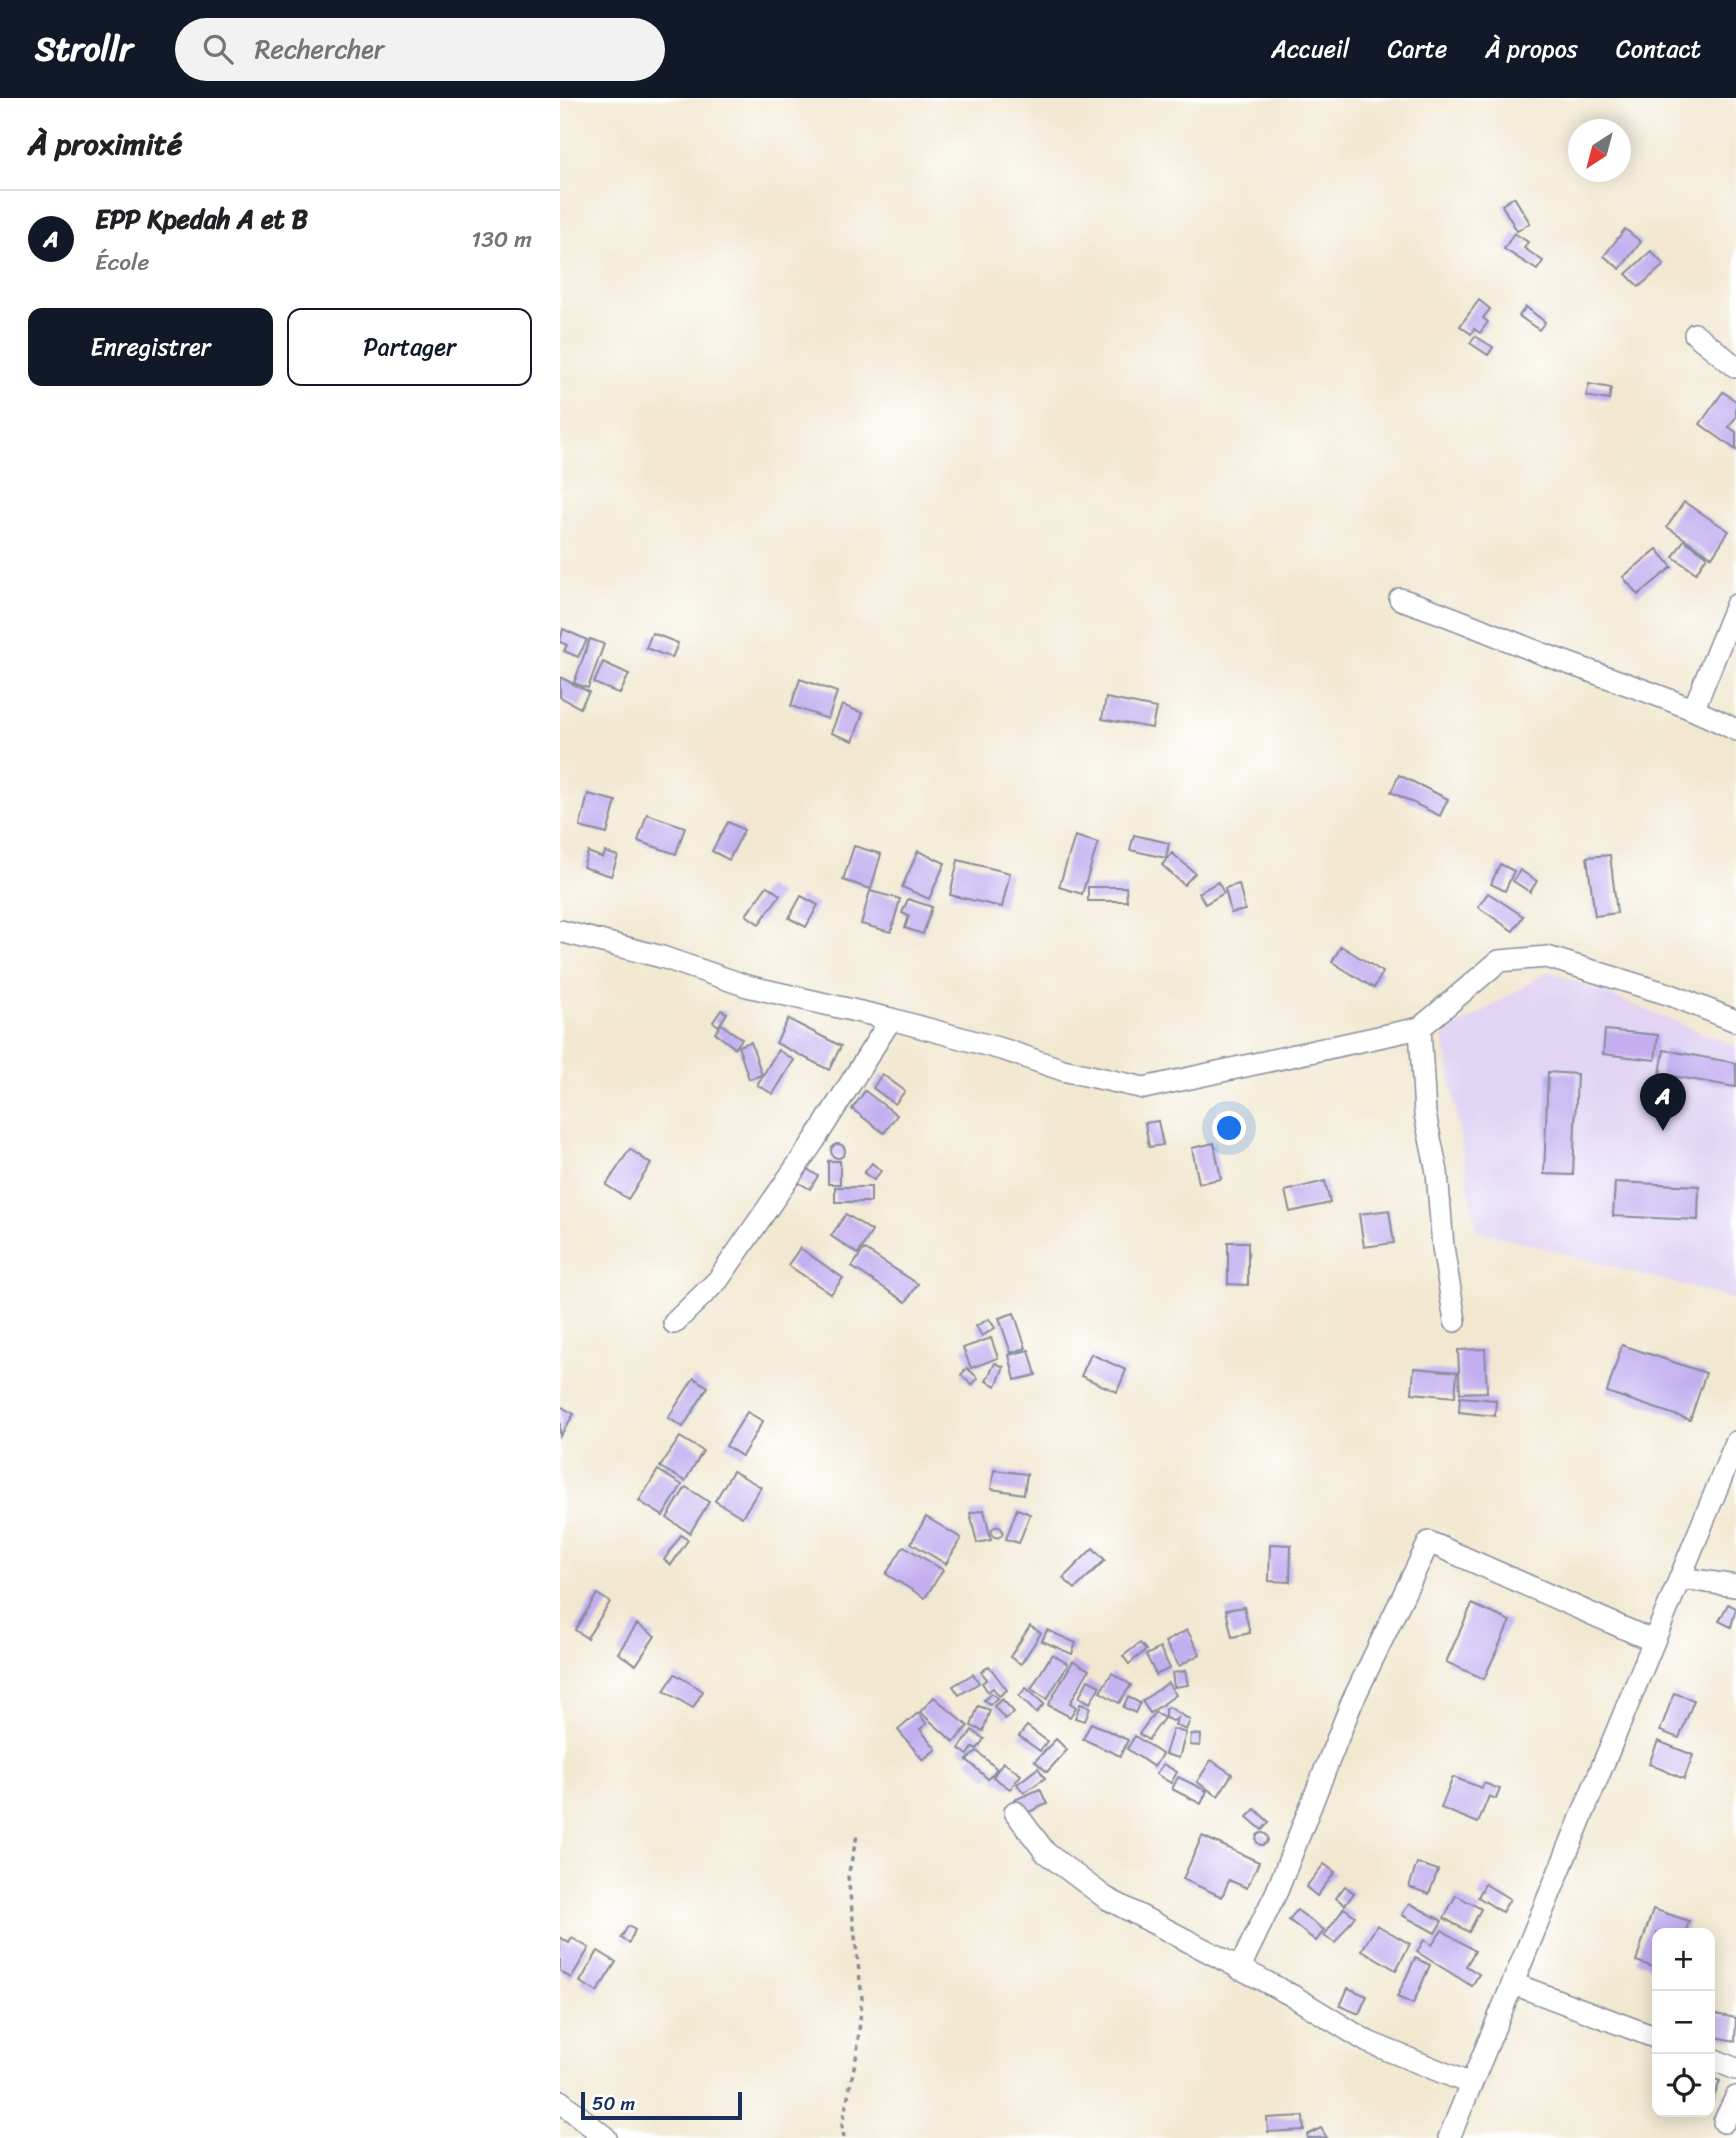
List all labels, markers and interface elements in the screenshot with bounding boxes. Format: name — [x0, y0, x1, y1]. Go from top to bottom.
search box — [175, 18, 665, 81]
text: Strollr — [35, 20, 133, 78]
text: Rechercher — [255, 26, 384, 72]
text: Accueil — [1271, 28, 1350, 70]
text: Carte — [1388, 28, 1447, 70]
text: À propos — [1485, 28, 1578, 70]
text: Contact — [1616, 28, 1701, 70]
icon: search — [199, 30, 237, 68]
text: À proximité — [28, 117, 182, 171]
north arrow — [1568, 119, 1631, 182]
text: EPP Kpedah A et B — [95, 196, 308, 242]
text: A — [43, 219, 59, 260]
text: 130 m — [471, 219, 532, 260]
text: École — [95, 242, 149, 283]
button: Enregistrer — [28, 308, 273, 386]
button: Partager — [287, 308, 532, 386]
pin: A — [1640, 1073, 1686, 1131]
your location — [1212, 1111, 1246, 1145]
map controls — [1652, 1928, 1715, 2117]
button: + — [1652, 1928, 1715, 1991]
button: − — [1652, 1991, 1715, 2054]
button: locate — [1652, 2054, 1715, 2117]
text: 50 m — [592, 2087, 635, 2120]
scale bar — [581, 2089, 742, 2121]

